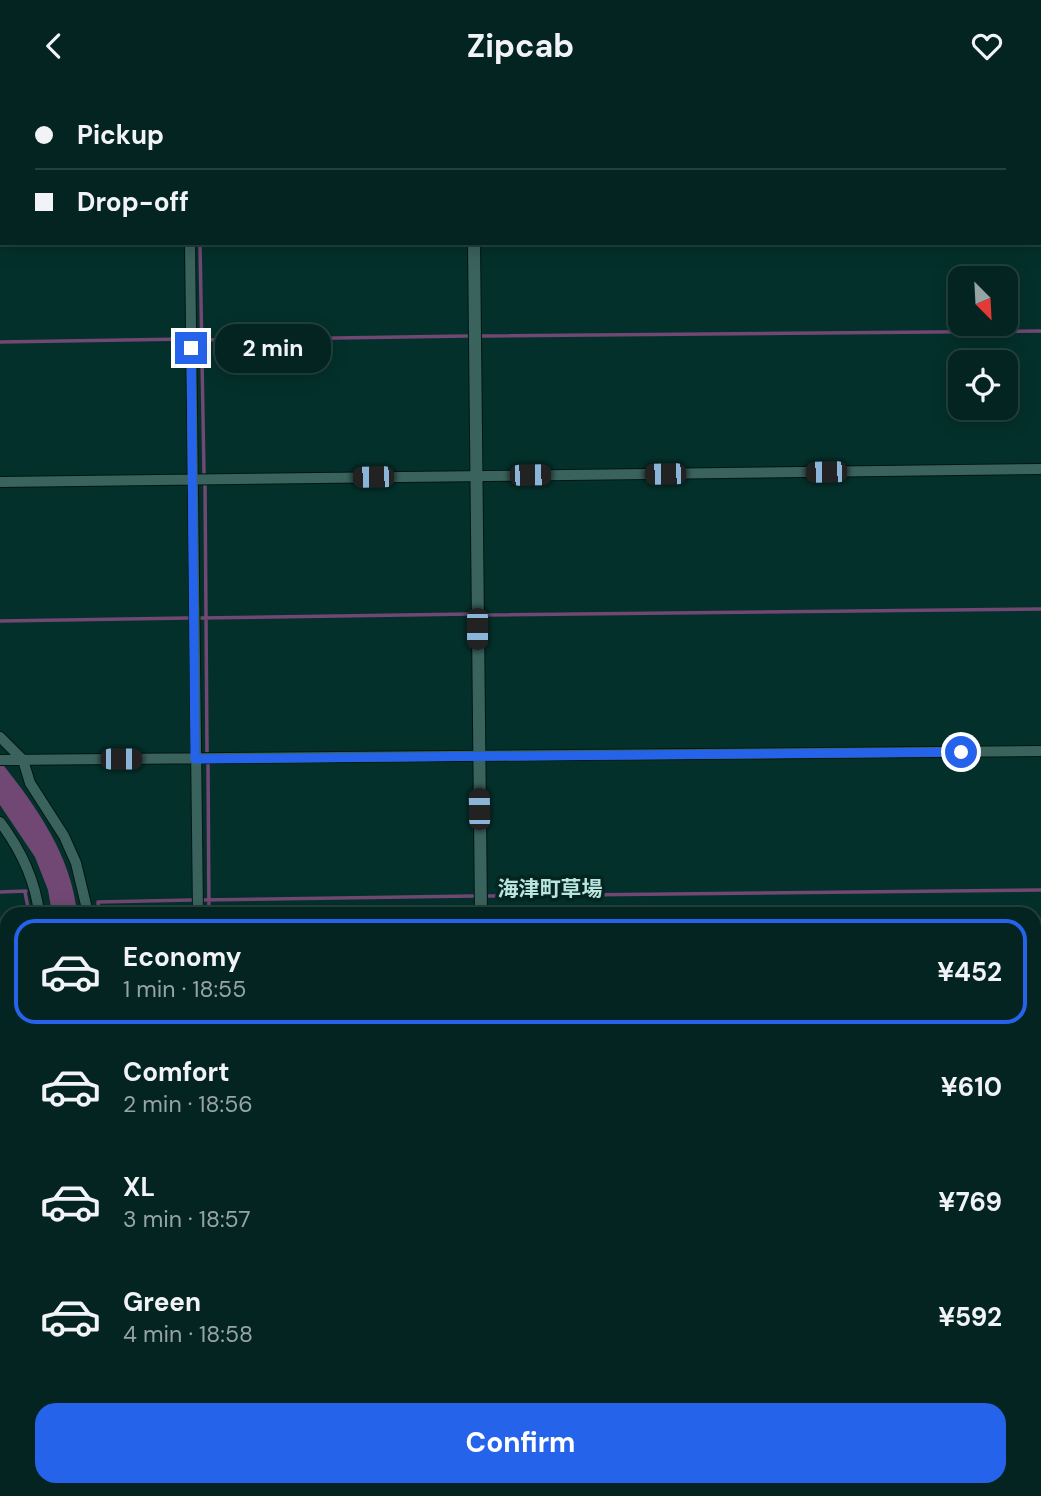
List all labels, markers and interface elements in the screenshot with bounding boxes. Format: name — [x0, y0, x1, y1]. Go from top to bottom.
text: Zipcab — [467, 25, 574, 67]
icon: back — [35, 27, 73, 65]
icon: heart — [968, 27, 1006, 65]
text: Pickup — [77, 118, 164, 152]
text: Drop-off — [77, 185, 189, 219]
north arrow — [948, 266, 1018, 336]
map controls — [948, 266, 1018, 420]
callout: 2 min — [216, 323, 331, 373]
route end — [175, 332, 207, 364]
text: 2 min — [243, 333, 303, 363]
button: locate — [948, 350, 1018, 420]
car — [805, 461, 848, 483]
car — [644, 463, 687, 485]
car — [509, 464, 552, 486]
car — [352, 466, 395, 488]
car — [467, 608, 488, 650]
route start — [945, 736, 977, 768]
car — [101, 749, 143, 770]
car — [469, 788, 490, 830]
district label: 海津町草場 — [498, 875, 603, 903]
icon: car — [39, 940, 102, 1003]
text: Economy — [123, 940, 241, 974]
text: ¥452 — [937, 955, 1002, 989]
text: 1 min · 18:55 — [123, 974, 246, 1004]
icon: car — [39, 1055, 102, 1118]
text: Comfort — [123, 1055, 229, 1089]
text: ¥610 — [941, 1070, 1002, 1104]
text: 2 min · 18:56 — [123, 1089, 253, 1119]
icon: car — [39, 1170, 102, 1233]
text: XL — [123, 1170, 155, 1204]
text: ¥769 — [938, 1185, 1002, 1219]
text: 3 min · 18:57 — [123, 1204, 250, 1234]
icon: car — [39, 1285, 102, 1348]
text: Green — [123, 1285, 201, 1319]
text: ¥592 — [938, 1300, 1002, 1334]
text: 4 min · 18:58 — [123, 1319, 253, 1349]
button: Confirm — [35, 1403, 1006, 1483]

